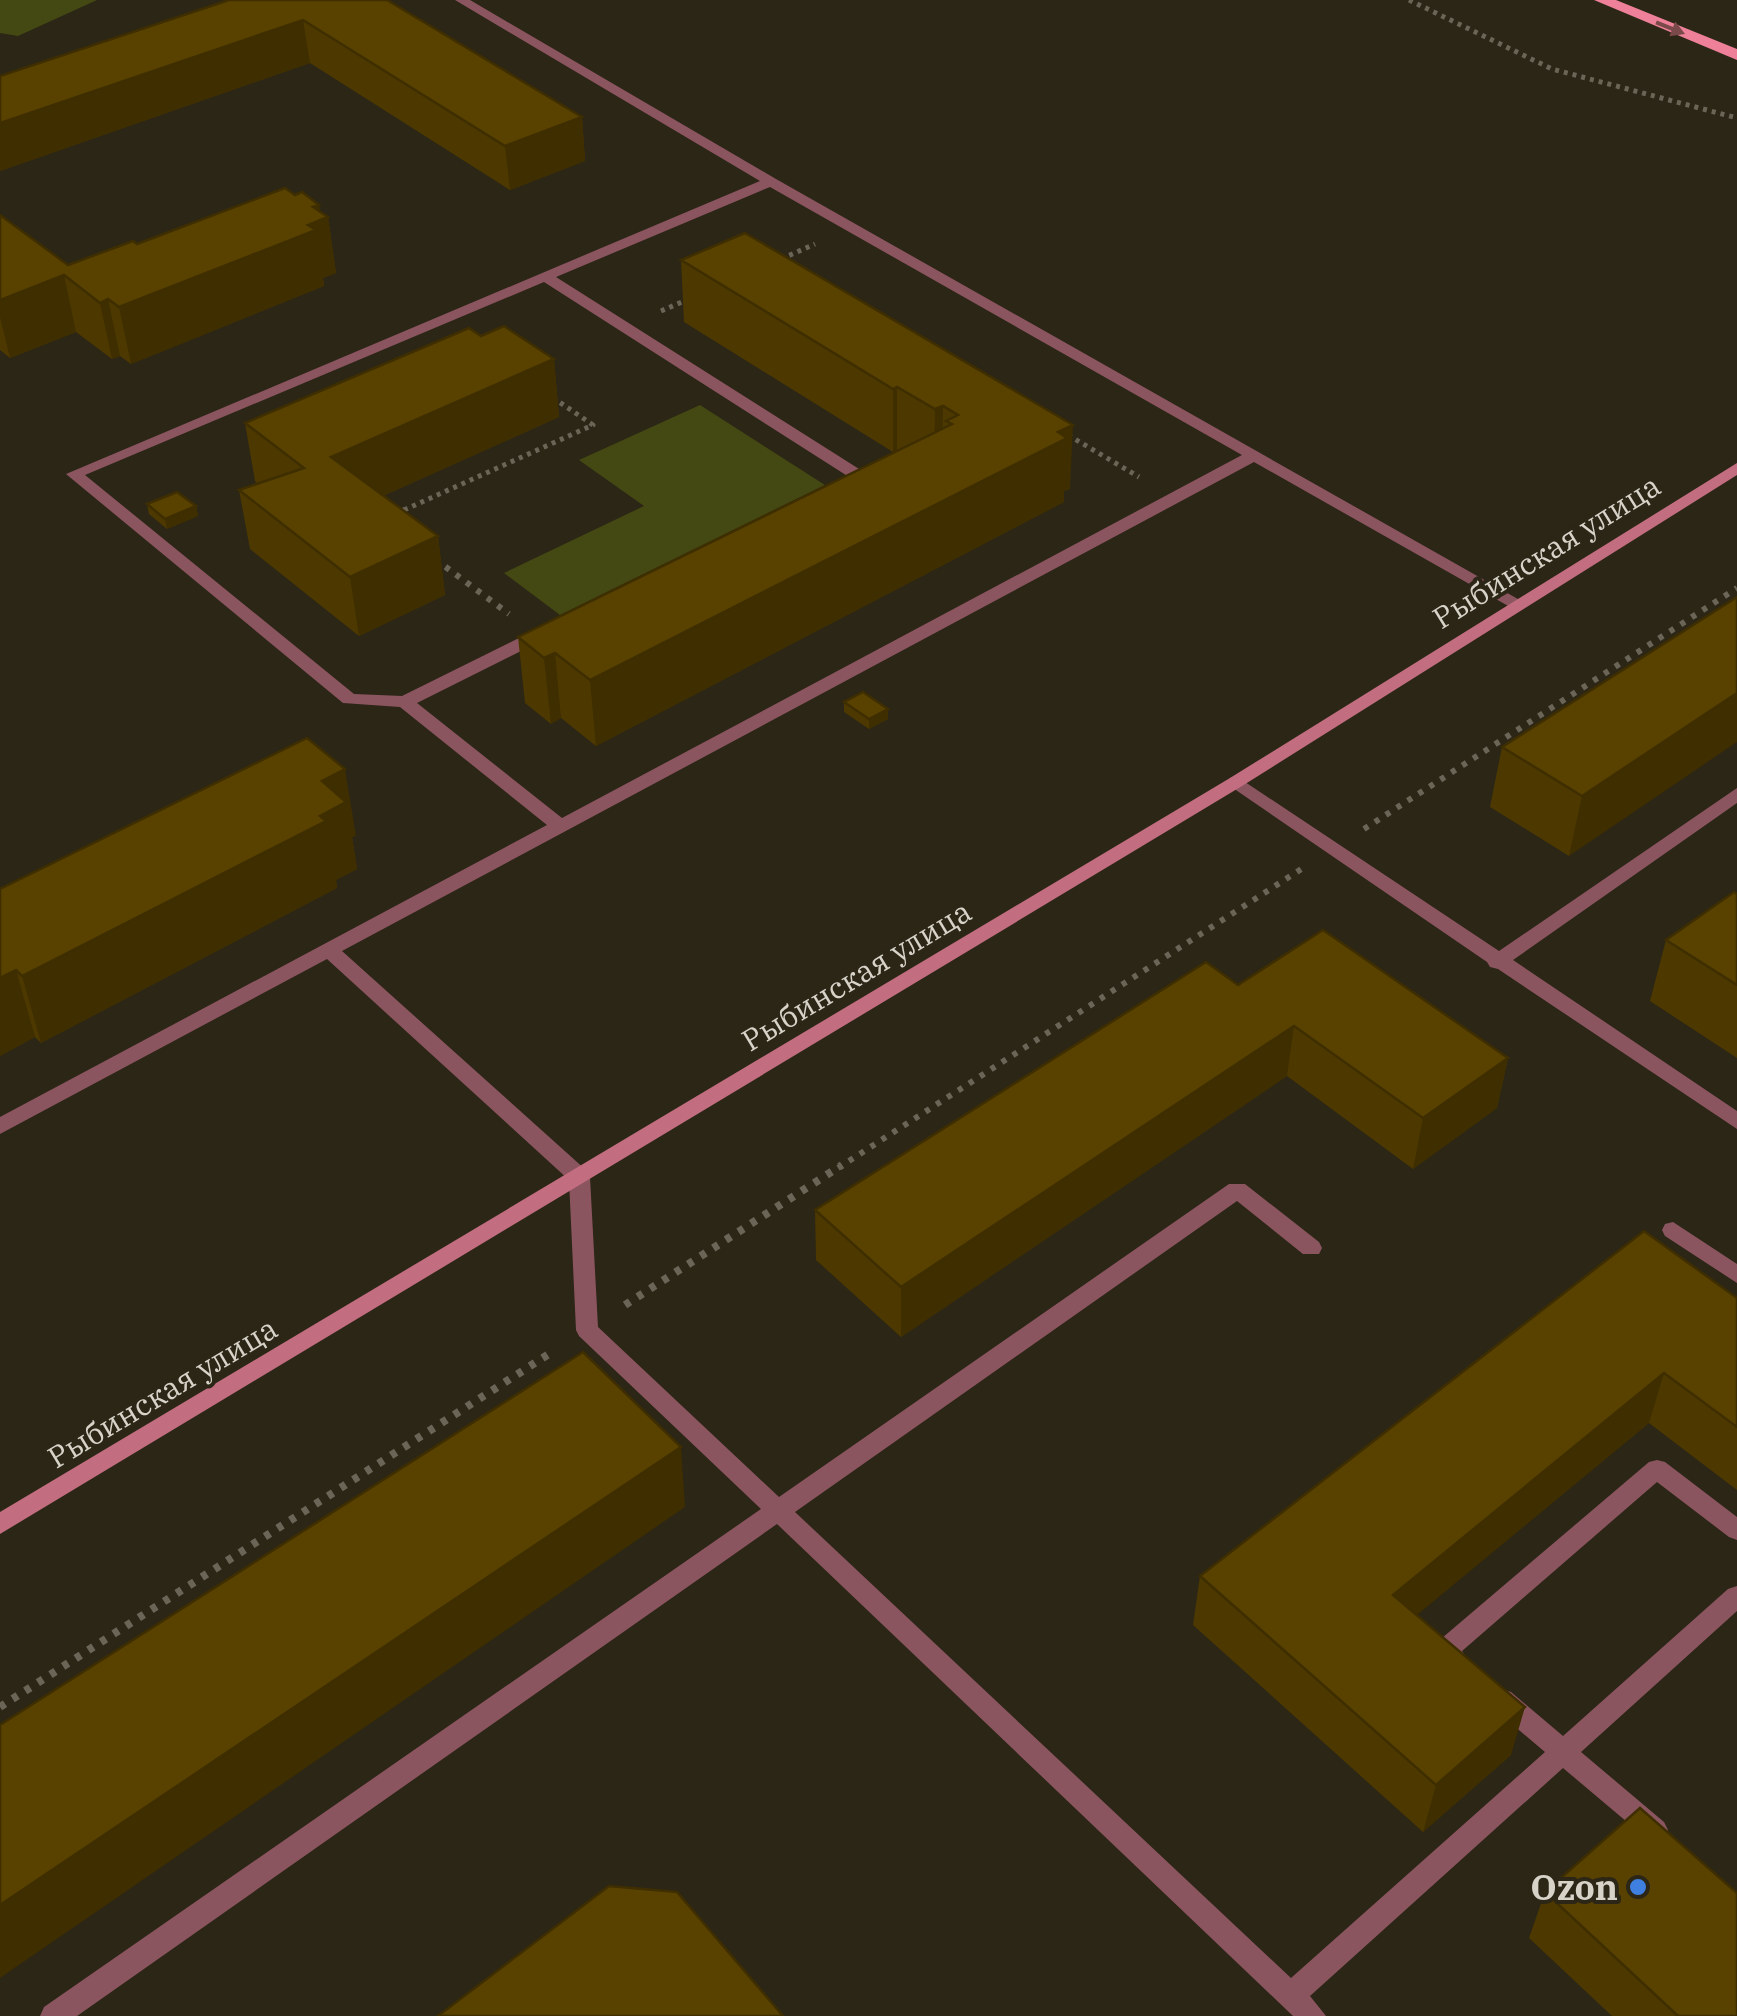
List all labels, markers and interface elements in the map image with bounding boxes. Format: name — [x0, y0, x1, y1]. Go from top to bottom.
one-way arrow — [1655, 20, 1685, 36]
street label: Рыбинская улица — [1425, 465, 1667, 637]
street label: Рыбинская улица — [734, 891, 978, 1059]
street label: Рыбинская улица — [40, 1308, 284, 1476]
place label: Ozon — [1530, 1864, 1618, 1910]
marker: Ozon — [1627, 1876, 1649, 1898]

